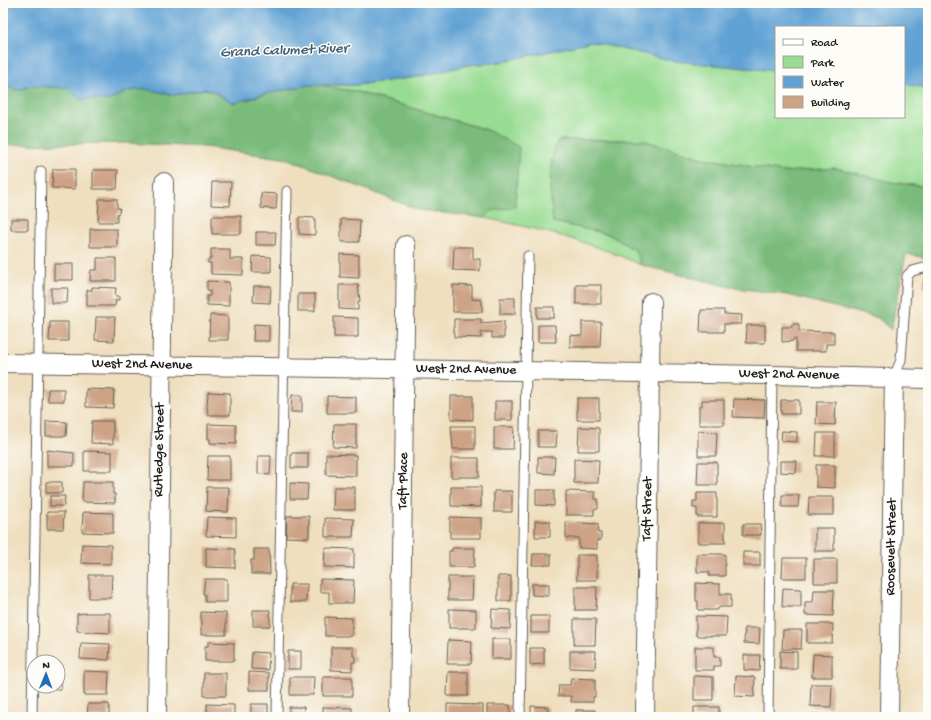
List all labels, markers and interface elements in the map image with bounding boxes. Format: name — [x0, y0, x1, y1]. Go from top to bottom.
legend — [775, 26, 905, 118]
text: Road — [811, 37, 838, 51]
water label: Grand Calumet River — [220, 40, 351, 62]
text: Park — [810, 57, 836, 71]
text: Water — [811, 77, 845, 91]
text: Building — [810, 97, 850, 111]
street label: West 2nd Avenue — [92, 356, 193, 374]
street label: West 2nd Avenue — [416, 361, 517, 379]
street label: West 2nd Avenue — [739, 366, 840, 384]
street label: Rutledge Street — [151, 402, 169, 497]
street label: Taft Place — [395, 452, 413, 511]
street label: Taft Street — [639, 476, 657, 542]
street label: Roosevelt Street — [883, 497, 901, 596]
north arrow — [26, 654, 66, 694]
text: N — [42, 660, 50, 672]

